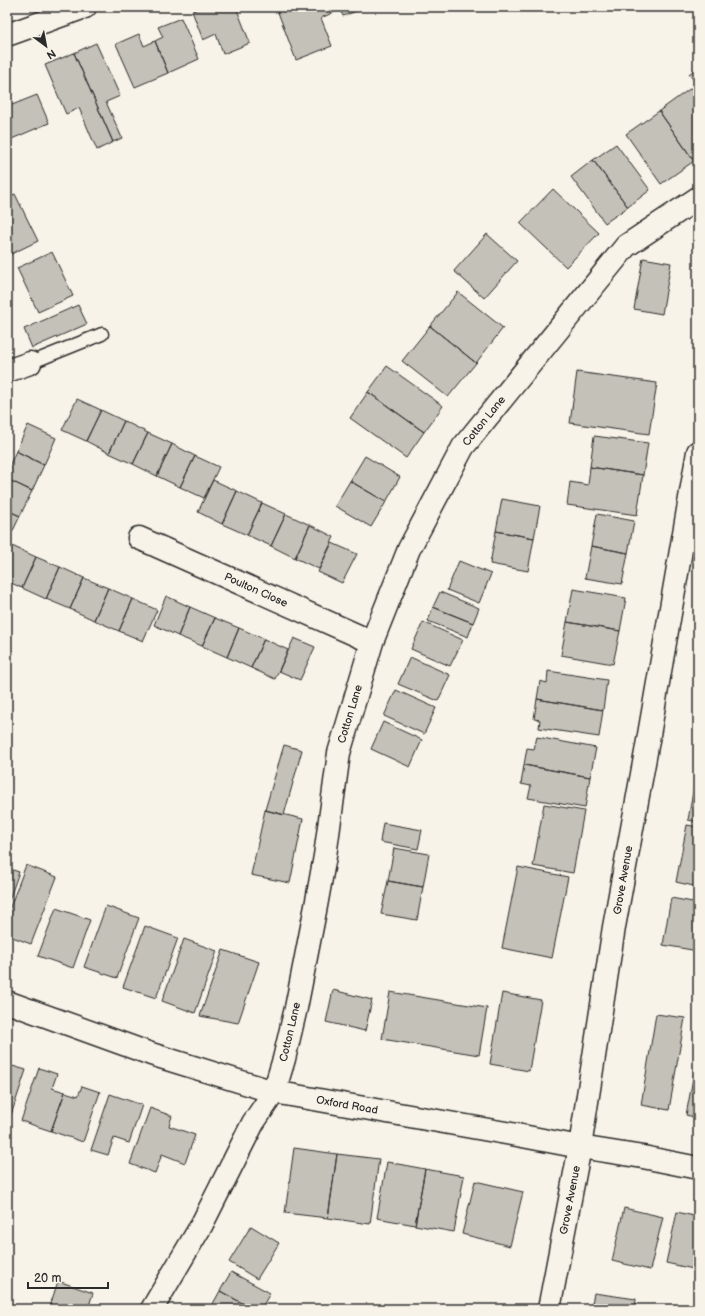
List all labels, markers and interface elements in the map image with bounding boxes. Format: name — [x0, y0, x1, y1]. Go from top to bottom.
north arrow — [26, 26, 66, 66]
text: N — [44, 46, 58, 62]
street label: Cotton Lane — [460, 393, 508, 449]
street label: Poulton Close — [222, 570, 290, 610]
street label: Cotton Lane — [335, 683, 365, 745]
street label: Grove Avenue — [611, 844, 636, 915]
street label: Cotton Lane — [277, 1000, 303, 1063]
street label: Oxford Road — [315, 1093, 379, 1117]
street label: Grove Avenue — [557, 1164, 583, 1235]
scale bar — [28, 1264, 108, 1290]
text: 20 m — [34, 1271, 61, 1286]

